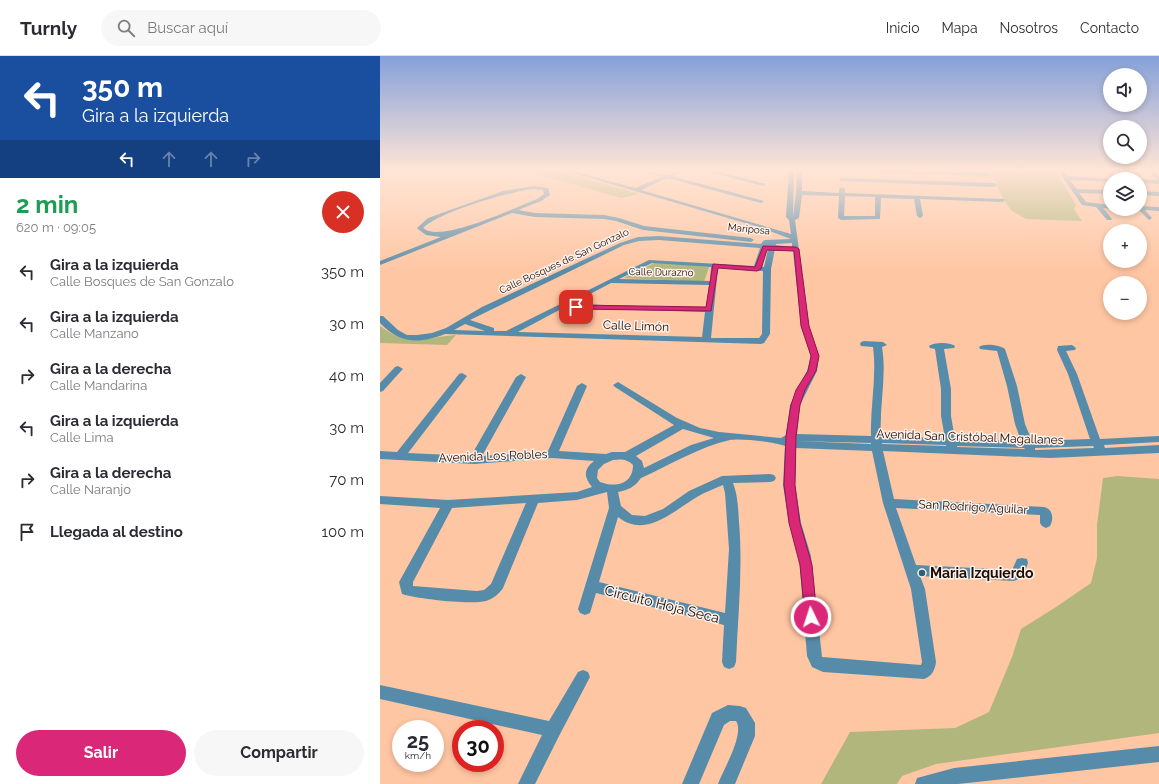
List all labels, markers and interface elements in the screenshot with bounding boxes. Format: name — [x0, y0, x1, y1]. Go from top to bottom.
search box — [101, 10, 381, 46]
text: Turnly — [20, 17, 77, 39]
icon: search — [115, 17, 137, 39]
text: Buscar aquí — [147, 19, 228, 37]
text: Inicio — [886, 20, 919, 36]
text: Mapa — [941, 20, 978, 36]
text: Nosotros — [1000, 20, 1058, 36]
text: Contacto — [1080, 20, 1139, 36]
map controls — [1103, 68, 1147, 320]
button: sound — [1103, 68, 1147, 112]
text: 350 m — [82, 71, 163, 104]
icon: left — [16, 72, 68, 124]
text: Gira a la izquierda — [82, 105, 229, 126]
button: search — [1103, 120, 1147, 164]
icon: left — [116, 148, 138, 170]
icon: ahead — [158, 148, 180, 170]
icon: ahead — [200, 148, 222, 170]
icon: right — [242, 148, 264, 170]
button: layers — [1103, 172, 1147, 216]
text: 2 min — [16, 190, 78, 219]
button: close — [322, 191, 364, 233]
text: 620 m · 09:05 — [16, 220, 96, 235]
street label: Mariposa — [727, 221, 771, 237]
button: + — [1103, 224, 1147, 268]
street label: Calle Bosques de San Gonzalo — [498, 226, 630, 296]
text: Gira a la izquierda — [50, 256, 179, 274]
icon: left — [16, 261, 38, 283]
text: 350 m — [321, 263, 364, 281]
street label: Calle Durazno — [628, 266, 694, 278]
text: Calle Bosques de San Gonzalo — [50, 274, 234, 289]
button: − — [1103, 276, 1147, 320]
pin — [559, 290, 593, 324]
icon: arrive — [565, 296, 587, 318]
text: Gira a la izquierda — [50, 308, 179, 326]
icon: left — [16, 313, 38, 335]
text: 30 m — [329, 315, 364, 333]
street label: Calle Limón — [603, 318, 669, 334]
text: Calle Manzano — [50, 326, 139, 341]
text: Gira a la derecha — [50, 360, 171, 378]
icon: right — [16, 365, 38, 387]
text: 40 m — [329, 367, 364, 385]
text: Calle Mandarina — [50, 378, 147, 393]
text: Gira a la izquierda — [50, 412, 179, 430]
icon: left — [16, 417, 38, 439]
text: 30 m — [329, 419, 364, 437]
street label: Avenida San Cristóbal Magallanes — [876, 427, 1064, 447]
text: Calle Lima — [50, 430, 113, 445]
street label: Avenida Los Robles — [438, 447, 548, 465]
text: Gira a la derecha — [50, 464, 171, 482]
icon: right — [16, 469, 38, 491]
text: 70 m — [329, 471, 364, 489]
text: Calle Naranjo — [50, 482, 131, 497]
street label: San Rodrigo Aguilar — [918, 497, 1029, 517]
icon: arrive — [16, 521, 38, 543]
text: Llegada al destino — [50, 523, 183, 541]
text: 100 m — [322, 523, 364, 541]
place label: Maria Izquierdo — [930, 565, 1034, 581]
marker: Maria Izquierdo — [917, 568, 927, 578]
street label: Circuito Hoja Seca — [603, 582, 721, 626]
position arrow — [790, 596, 832, 638]
speed limit sign: 30 — [452, 720, 504, 772]
text: 25 — [407, 729, 429, 753]
button: Salir — [16, 730, 186, 776]
button: Compartir — [194, 730, 364, 776]
text: km/h — [405, 750, 431, 761]

